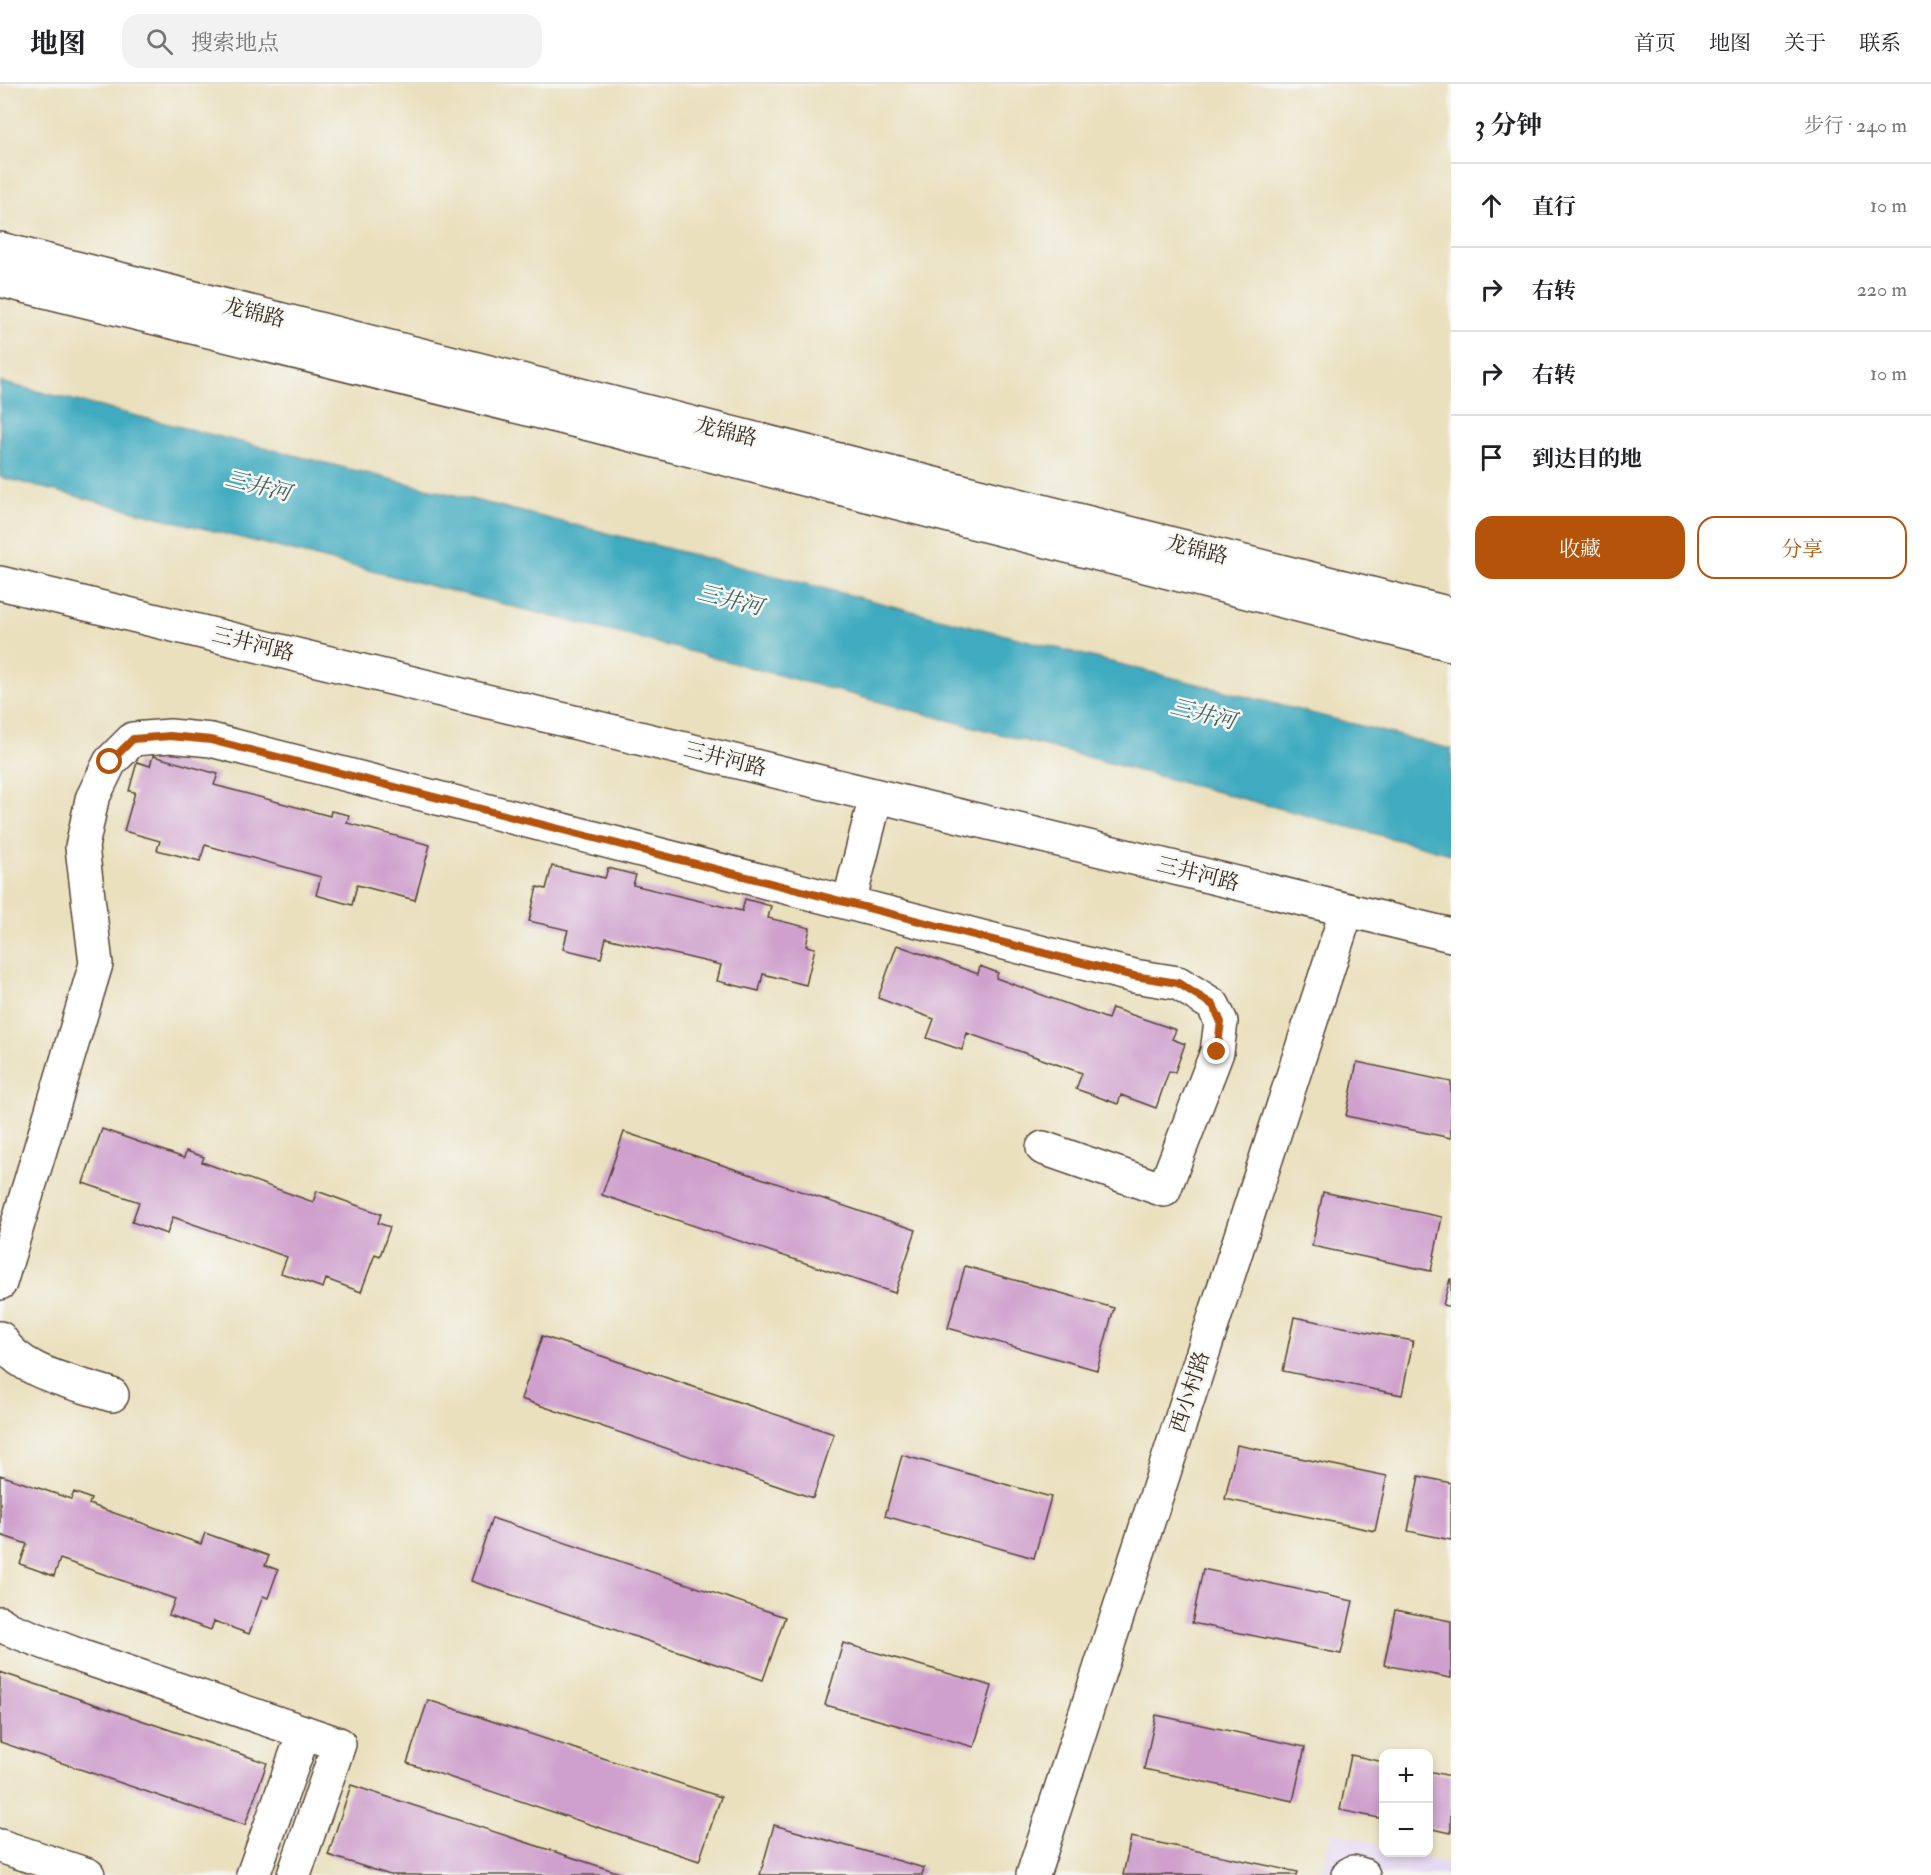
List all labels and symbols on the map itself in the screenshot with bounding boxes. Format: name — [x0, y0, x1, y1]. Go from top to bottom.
street label: 龙锦路 — [220, 292, 288, 334]
street label: 龙锦路 — [692, 411, 760, 453]
water label: 三井河 — [223, 464, 297, 509]
street label: 龙锦路 — [1163, 529, 1231, 571]
water label: 三井河 — [695, 578, 769, 623]
street label: 三井河路 — [209, 621, 297, 667]
water label: 三井河 — [1168, 692, 1242, 737]
street label: 三井河路 — [681, 736, 769, 782]
route start — [96, 748, 122, 774]
street label: 三井河路 — [1154, 851, 1242, 897]
route end — [1203, 1038, 1229, 1064]
street label: 西小村路 — [1164, 1348, 1216, 1436]

